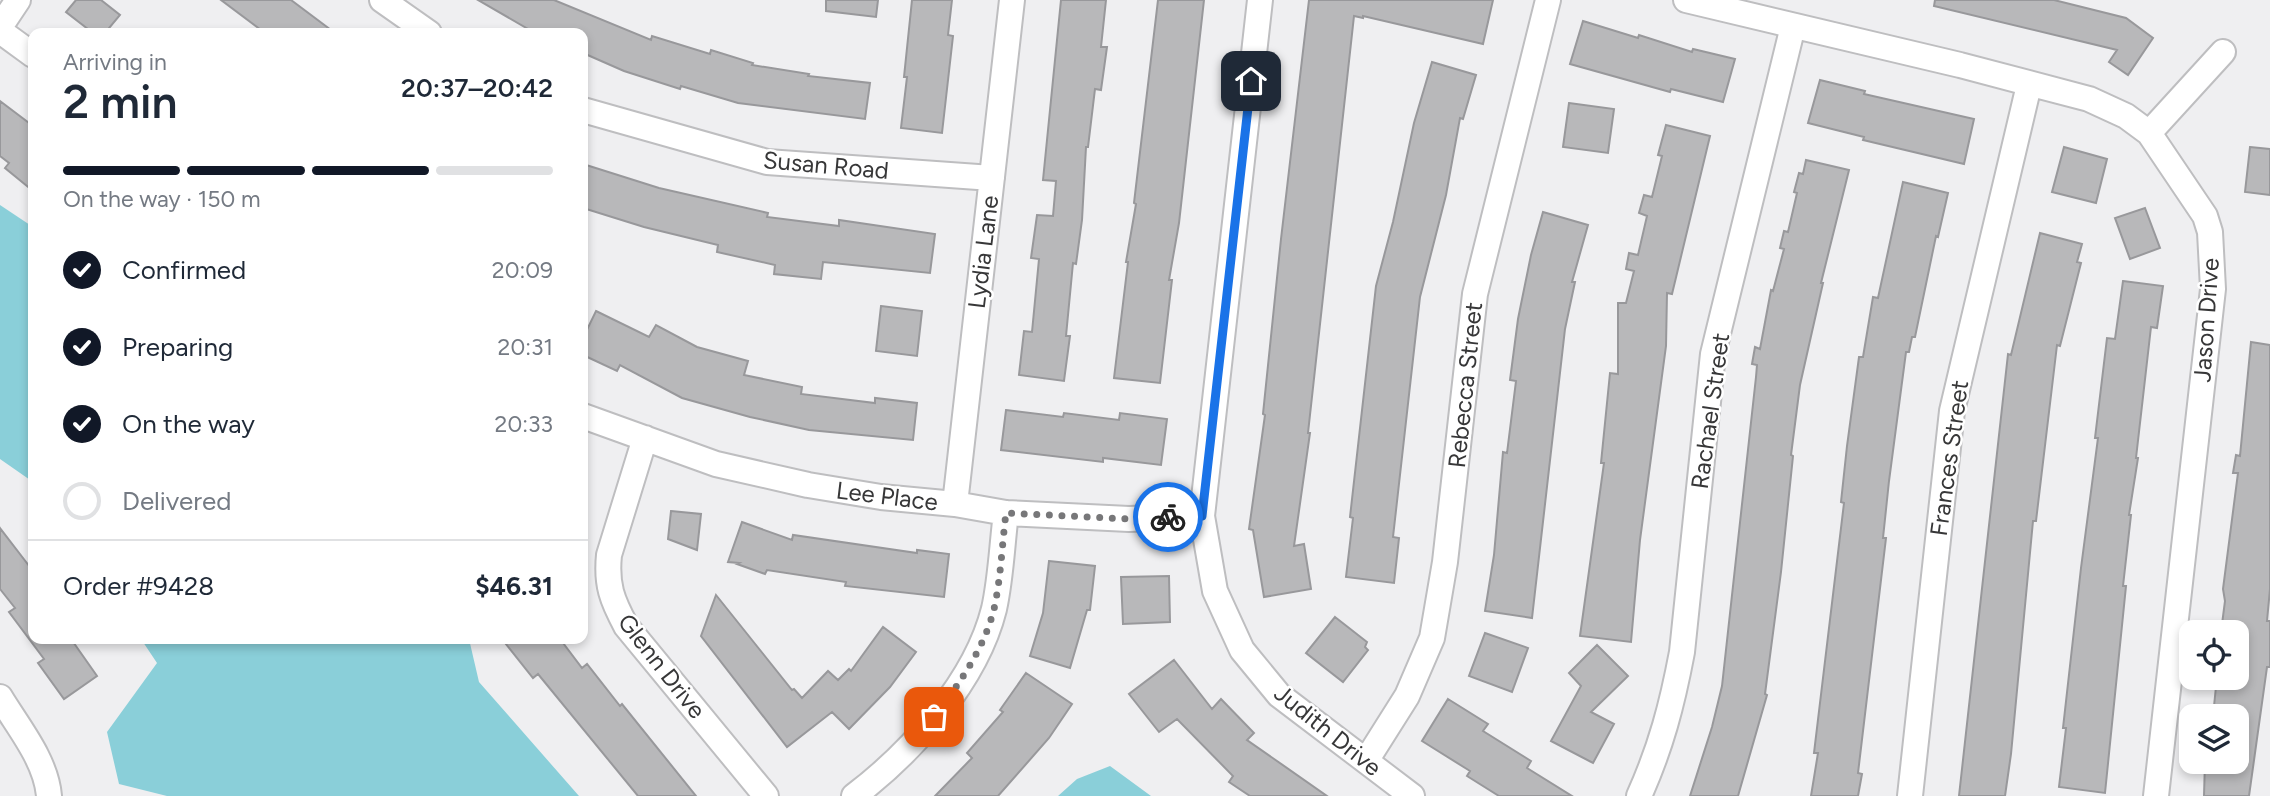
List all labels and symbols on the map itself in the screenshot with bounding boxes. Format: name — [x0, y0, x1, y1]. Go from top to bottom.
pin — [1221, 51, 1281, 111]
street label: Susan Road — [762, 145, 890, 185]
street label: Lydia Lane — [962, 194, 1004, 310]
street label: Jason Drive — [2187, 257, 2225, 383]
street label: Rebecca Street — [1442, 301, 1488, 469]
street label: Rachael Street — [1685, 331, 1735, 491]
street label: Frances Street — [1924, 378, 1974, 538]
street label: Lee Place — [835, 475, 939, 517]
courier — [1133, 482, 1203, 552]
street label: Glenn Drive — [612, 608, 712, 724]
street label: Judith Drive — [1269, 678, 1387, 782]
pin — [904, 687, 964, 747]

